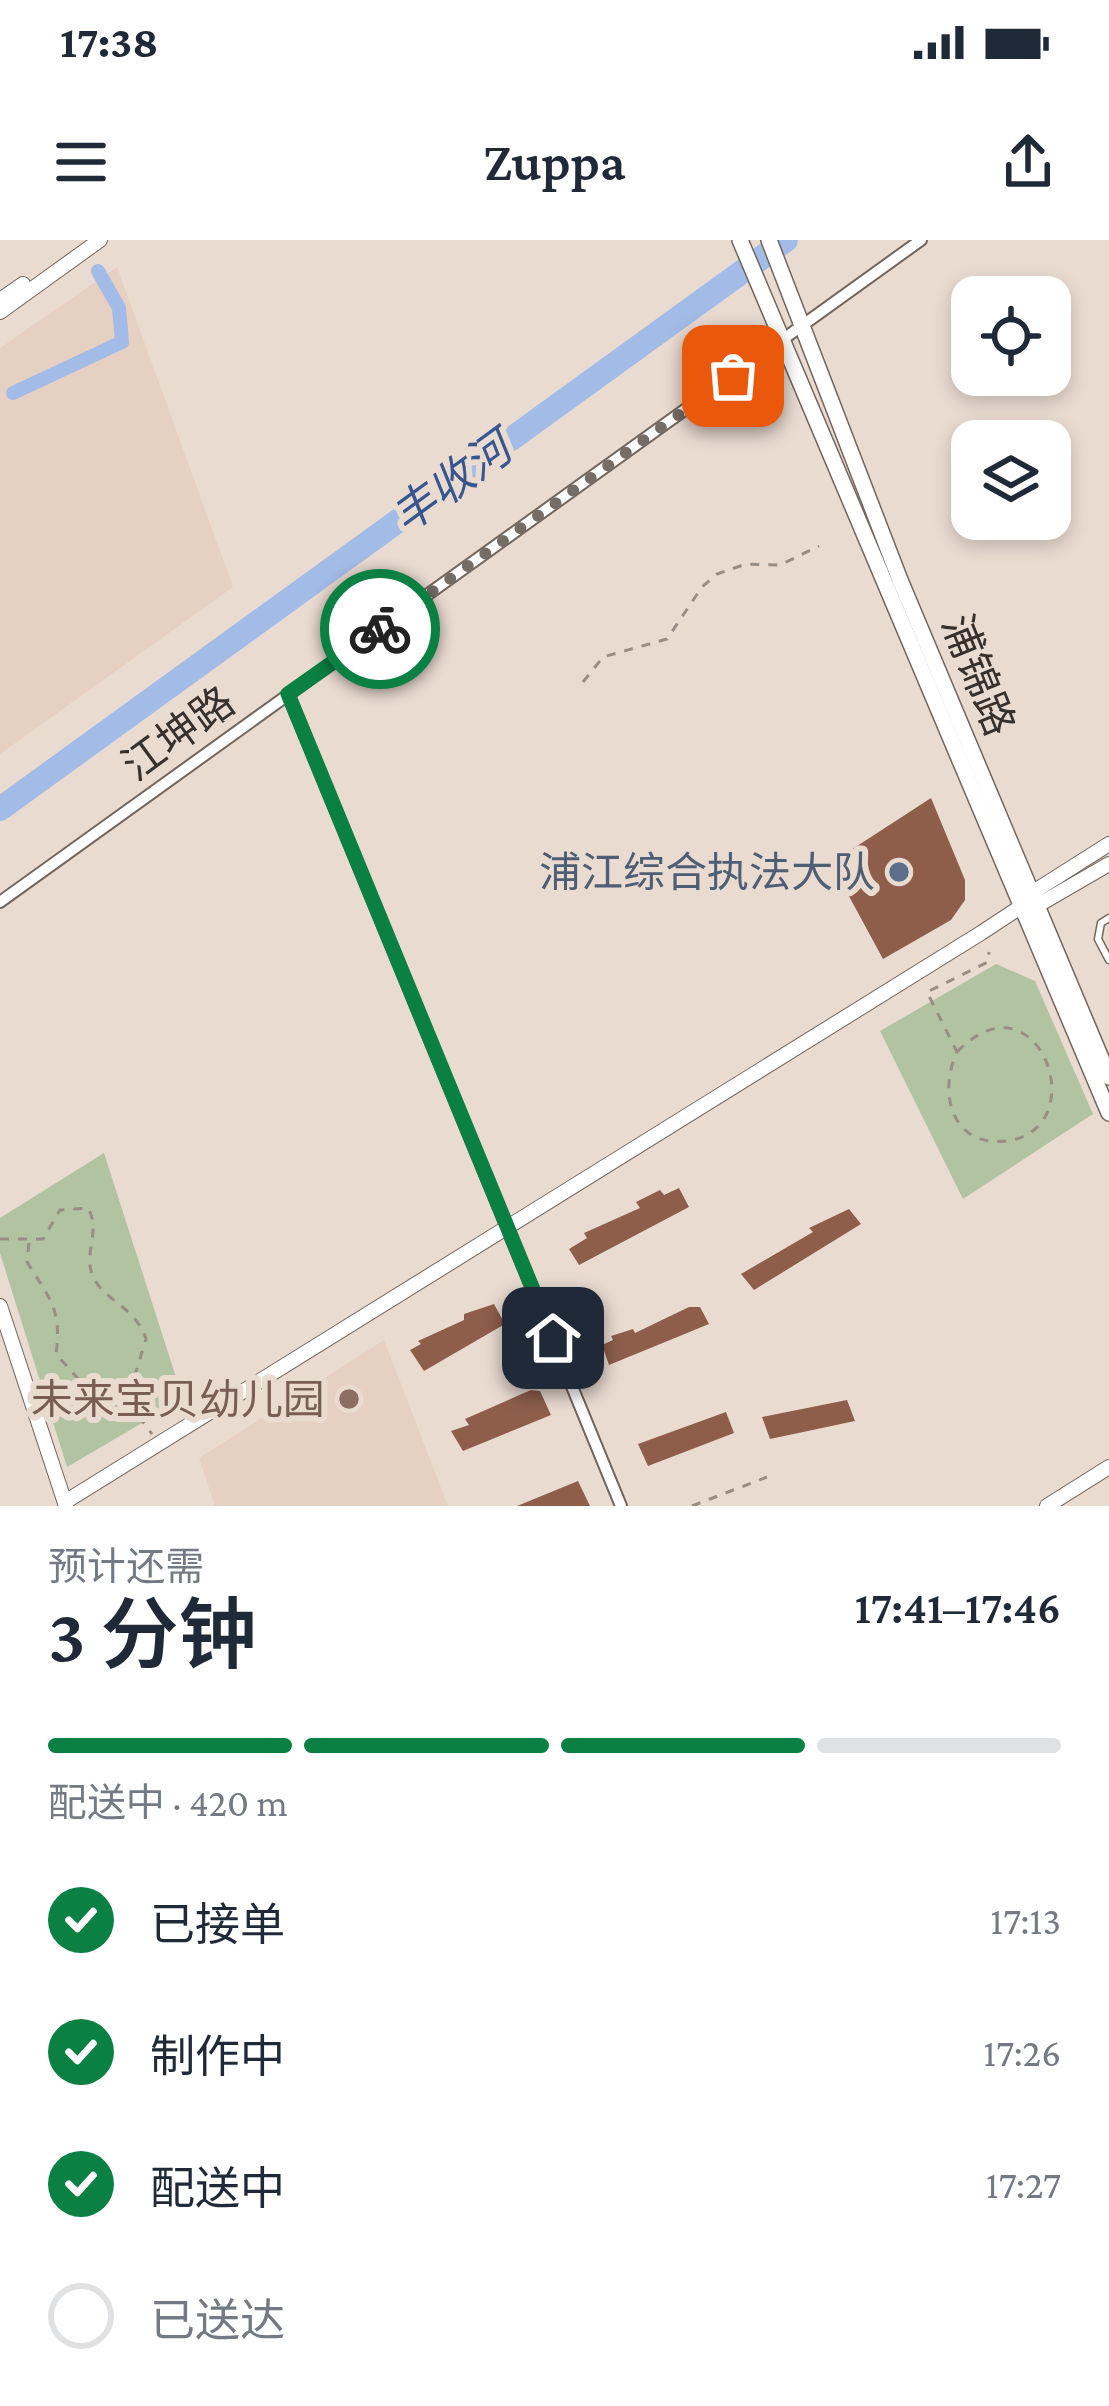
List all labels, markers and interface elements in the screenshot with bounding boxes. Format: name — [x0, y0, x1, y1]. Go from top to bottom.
text: 17:38 — [60, 17, 158, 67]
icon: menu — [48, 129, 114, 195]
icon: share — [995, 129, 1061, 195]
text: Zuppa — [483, 132, 626, 192]
map controls — [951, 276, 1071, 540]
button: locate — [951, 276, 1071, 396]
pin — [682, 325, 784, 427]
icon: bag — [700, 343, 766, 409]
water label: 丰收河 — [382, 418, 527, 543]
button: layers — [951, 420, 1071, 540]
courier — [320, 569, 440, 689]
icon: bike — [347, 596, 413, 662]
street label: 浦锦路 — [933, 608, 1024, 742]
street label: 江坤路 — [114, 677, 243, 789]
place label: 浦江综合执法大队 — [539, 849, 875, 896]
marker: 浦江综合执法大队 — [886, 859, 912, 885]
pin — [502, 1287, 604, 1389]
icon: home — [520, 1305, 586, 1371]
place label: 未来宝贝幼儿园 — [31, 1376, 325, 1423]
marker: 未来宝贝幼儿园 — [336, 1386, 362, 1412]
text: 预计还需 — [48, 1545, 204, 1588]
text: 17:41–17:46 — [855, 1583, 1061, 1633]
text: 3 分钟 — [48, 1592, 256, 1679]
text: 配送中 · 420 m — [48, 1781, 288, 1824]
icon: check — [48, 1887, 114, 1953]
text: 17:13 — [990, 1899, 1061, 1942]
text: 已接单 — [150, 1900, 285, 1950]
icon: check — [48, 2019, 114, 2085]
text: 17:26 — [983, 2031, 1061, 2074]
text: 制作中 — [150, 2032, 285, 2082]
icon: check — [48, 2151, 114, 2217]
text: 17:27 — [986, 2163, 1061, 2206]
text: 配送中 — [150, 2164, 285, 2214]
text: 已送达 — [150, 2296, 285, 2346]

